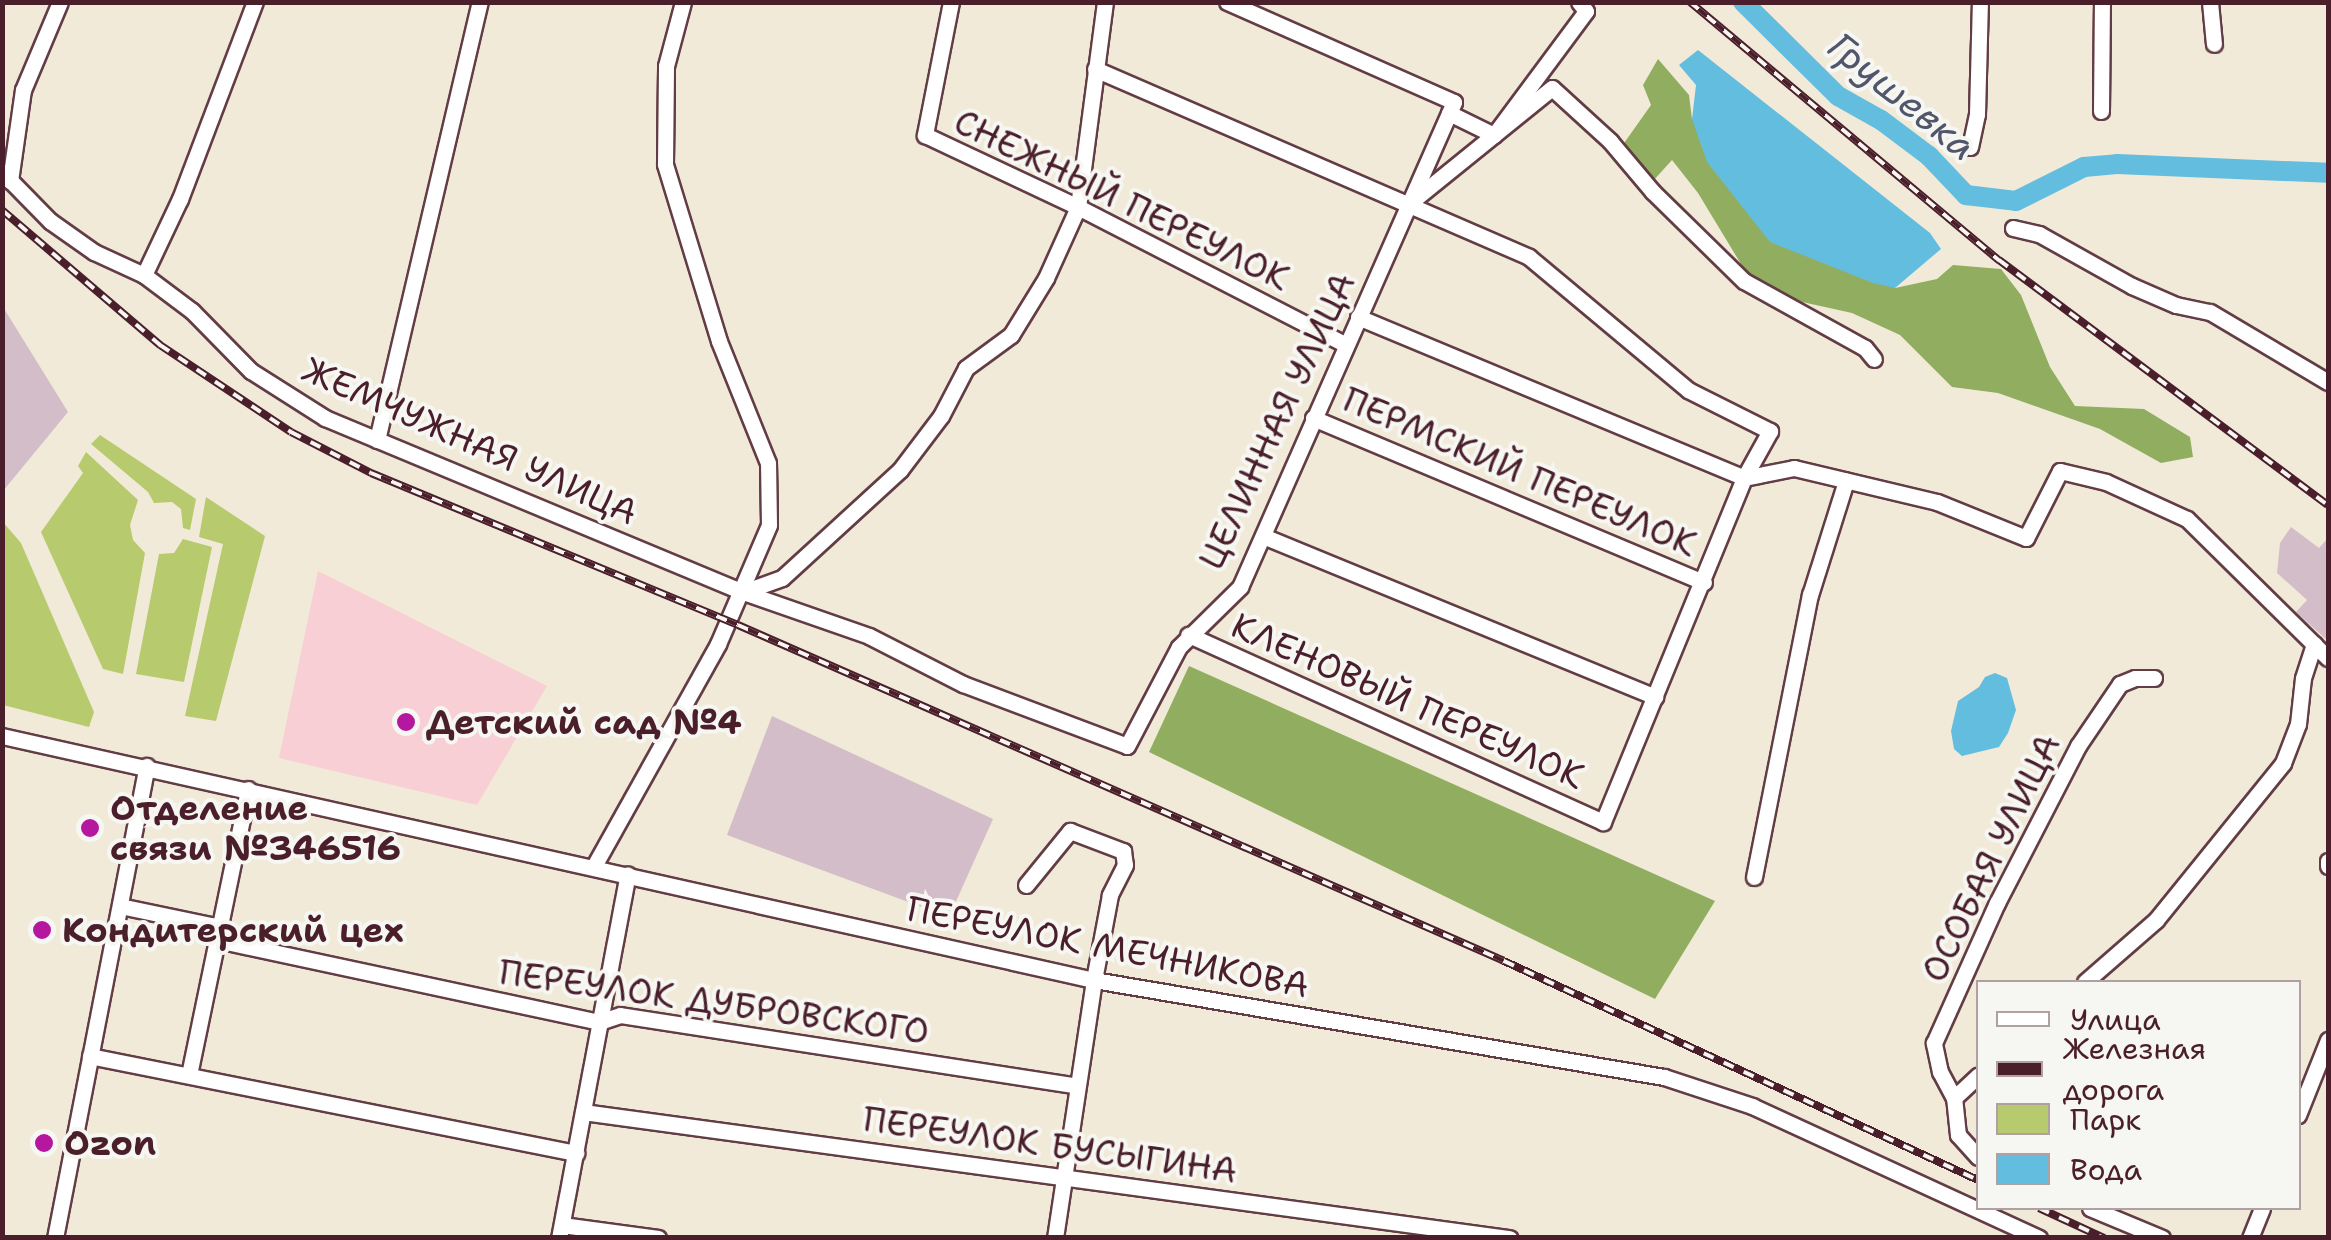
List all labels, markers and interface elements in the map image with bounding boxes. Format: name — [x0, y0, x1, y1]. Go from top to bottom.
water label: Грушевка — [1819, 23, 1985, 169]
street label: СНЕЖНЫЙ ПЕРЕУЛОК — [947, 100, 1297, 300]
street label: ЦЕЛИННАЯ УЛИЦА — [1190, 266, 1364, 576]
street label: ЖЕМЧУЖНАЯ УЛИЦА — [296, 348, 644, 534]
street label: ПЕРМСКИЙ ПЕРЕУЛОК — [1337, 378, 1703, 566]
street label: КЛЕНОВЫЙ ПЕРЕУЛОК — [1225, 604, 1591, 798]
place label: Детский сад №4 — [426, 701, 742, 743]
marker: Детский сад №4 — [395, 711, 417, 733]
street label: ОСОБАЯ УЛИЦА — [1913, 727, 2069, 989]
place label: Отделение связи №346516 — [110, 787, 401, 869]
marker: Отделение связи №346516 — [79, 817, 101, 839]
street label: ПЕРЕУЛОК МЕЧНИКОВА — [904, 887, 1312, 1007]
place label: Кондитерский цех — [62, 909, 404, 951]
marker: Кондитерский цех — [31, 919, 53, 941]
street label: ПЕРЕУЛОК ДУБРОВСКОГО — [496, 951, 932, 1053]
legend — [1976, 980, 2301, 1210]
text: Улица — [2070, 999, 2161, 1040]
text: Железная дорога — [2063, 1028, 2206, 1110]
street label: ПЕРЕУЛОК БУСЫГИНА — [860, 1098, 1240, 1192]
text: Парк — [2070, 1099, 2141, 1140]
place label: Ozon — [64, 1122, 156, 1164]
marker: Ozon — [33, 1132, 55, 1154]
text: Вода — [2070, 1149, 2142, 1190]

